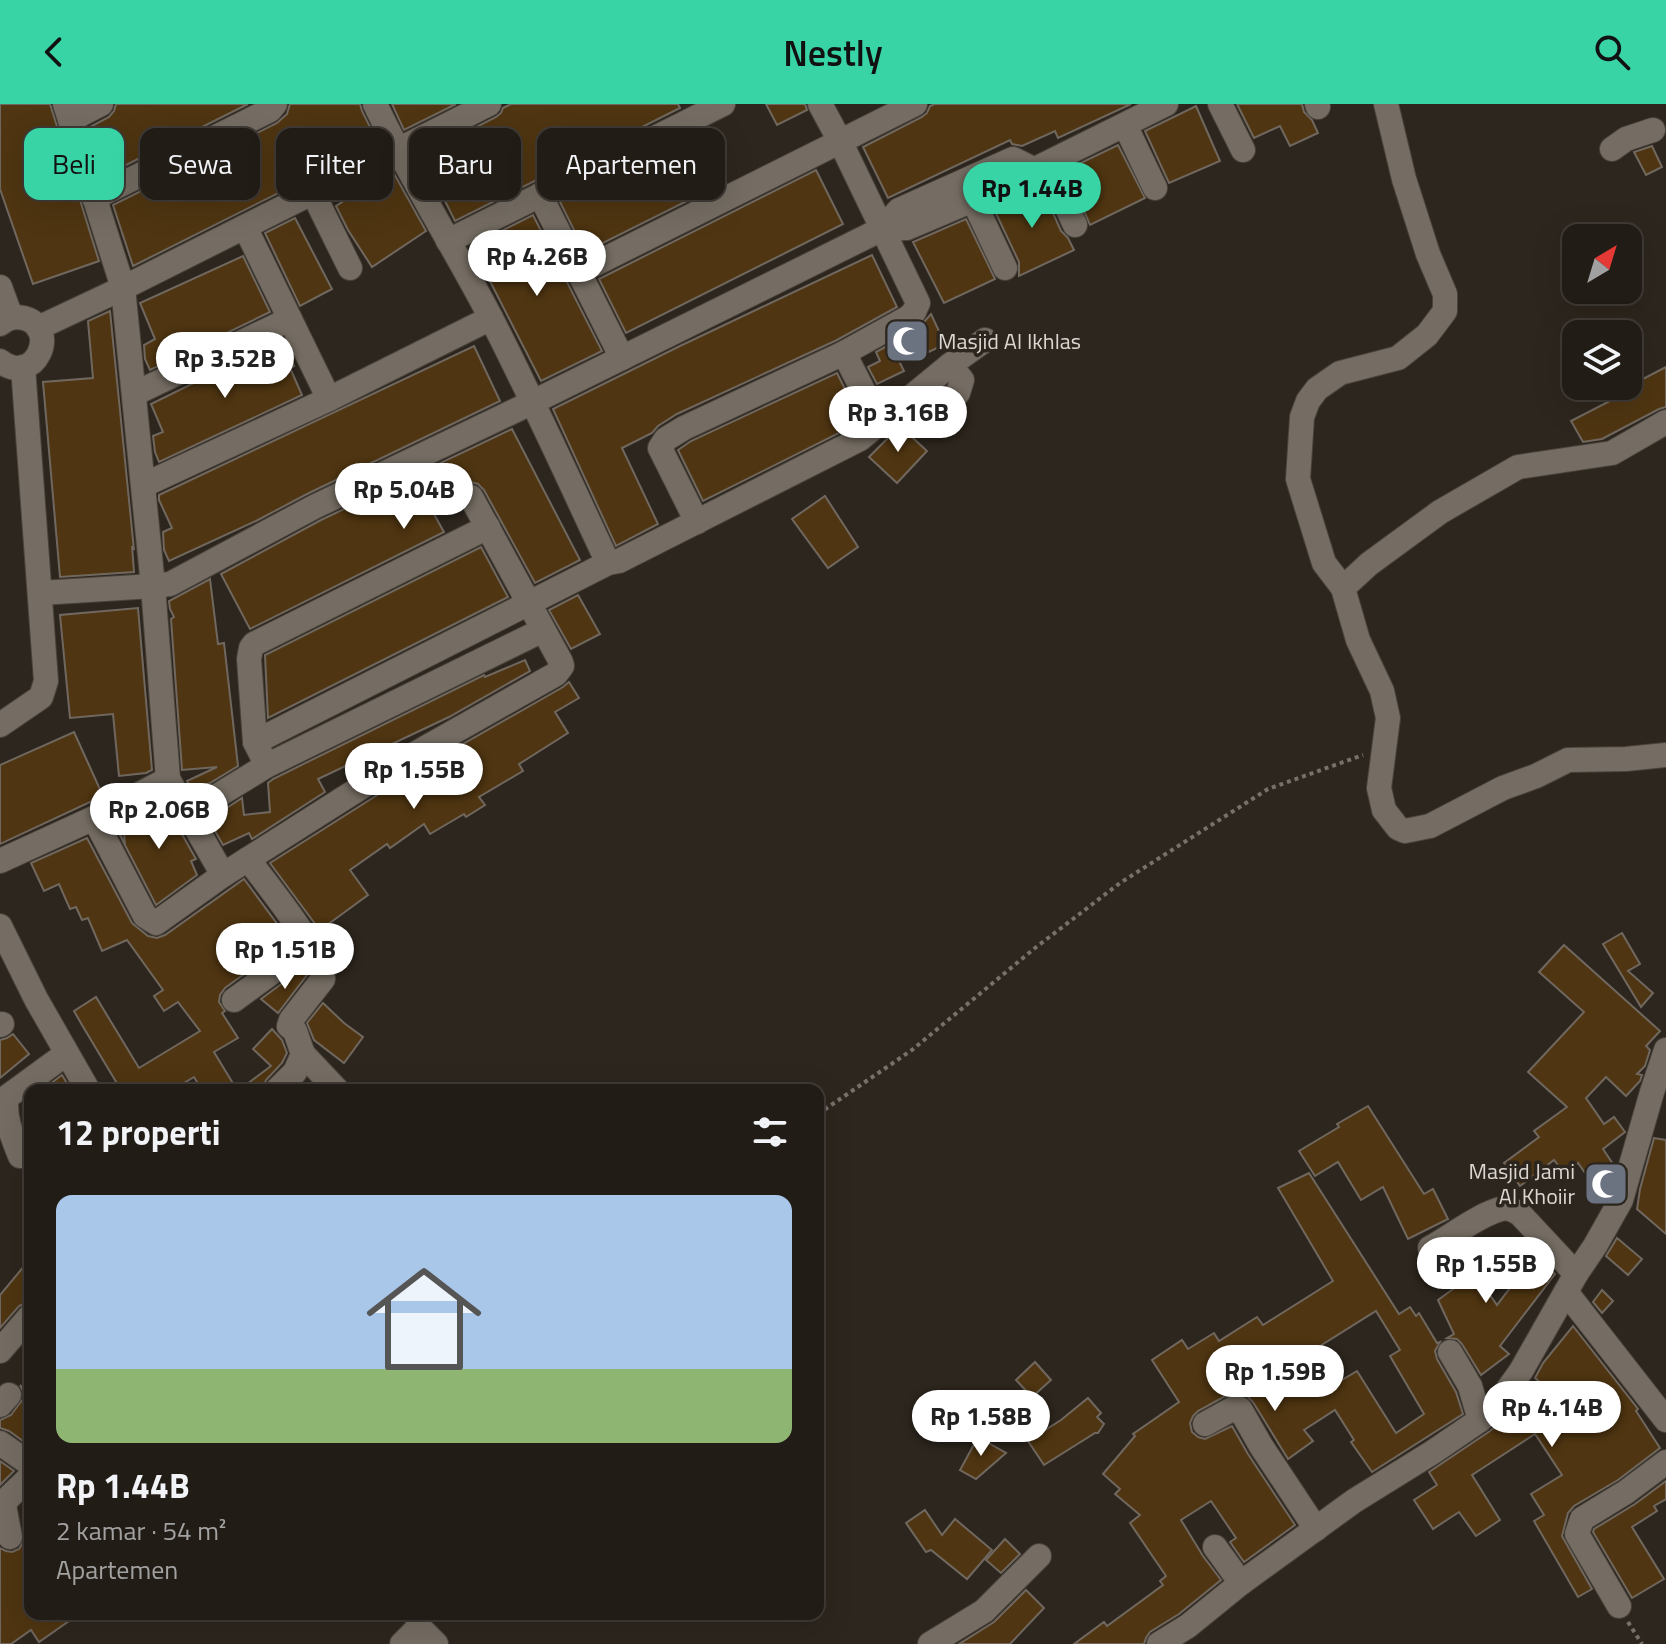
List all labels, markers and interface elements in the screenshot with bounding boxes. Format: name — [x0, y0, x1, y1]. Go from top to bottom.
text: Nestly — [783, 25, 883, 80]
icon: back — [32, 30, 76, 74]
icon: search — [1590, 30, 1634, 74]
chip: Beli — [24, 128, 124, 200]
chip: Sewa — [140, 128, 260, 200]
chip: Filter — [276, 128, 393, 200]
chip: Baru — [409, 128, 521, 200]
chip: Apartemen — [537, 128, 725, 200]
pin: Rp 1.44B — [949, 162, 1115, 230]
text: Rp 1.44B — [981, 168, 1083, 207]
north arrow — [1562, 224, 1642, 304]
map controls — [1562, 224, 1642, 400]
pin: Rp 4.26B — [454, 230, 620, 298]
text: Rp 4.26B — [486, 236, 588, 275]
mosque icon: Masjid Al Ikhlas — [883, 317, 931, 365]
button: layers — [1562, 320, 1642, 400]
place label: Masjid Al Ikhlas — [938, 324, 1081, 358]
pin: Rp 3.52B — [142, 332, 308, 400]
text: Rp 3.52B — [174, 338, 276, 377]
pin: Rp 3.16B — [815, 386, 981, 454]
text: Rp 3.16B — [847, 392, 949, 431]
pin: Rp 5.04B — [321, 463, 487, 531]
text: Rp 5.04B — [353, 469, 455, 508]
pin: Rp 1.55B — [331, 743, 497, 811]
text: Rp 1.55B — [363, 749, 465, 788]
pin: Rp 2.06B — [76, 783, 242, 851]
text: Rp 2.06B — [108, 789, 210, 828]
pin: Rp 1.51B — [202, 923, 368, 991]
text: Rp 1.51B — [234, 929, 336, 968]
text: 12 properti — [56, 1106, 220, 1158]
icon: filters — [748, 1110, 792, 1154]
place label: Masjid Jami Al Khoiir — [1469, 1154, 1575, 1213]
mosque icon: Masjid Jami Al Khoiir — [1582, 1160, 1630, 1208]
pin: Rp 1.55B — [1403, 1237, 1569, 1305]
text: Rp 1.55B — [1435, 1243, 1537, 1282]
icon: home — [352, 1247, 496, 1391]
pin: Rp 1.59B — [1192, 1345, 1358, 1413]
text: Rp 1.59B — [1224, 1351, 1326, 1390]
pin: Rp 4.14B — [1469, 1381, 1635, 1449]
text: Rp 4.14B — [1501, 1387, 1603, 1426]
pin: Rp 1.58B — [898, 1390, 1064, 1458]
text: Rp 1.58B — [930, 1396, 1032, 1435]
text: Rp 1.44B — [56, 1459, 190, 1511]
text: 2 kamar · 54 m² — [56, 1511, 226, 1550]
text: Apartemen — [56, 1550, 178, 1589]

